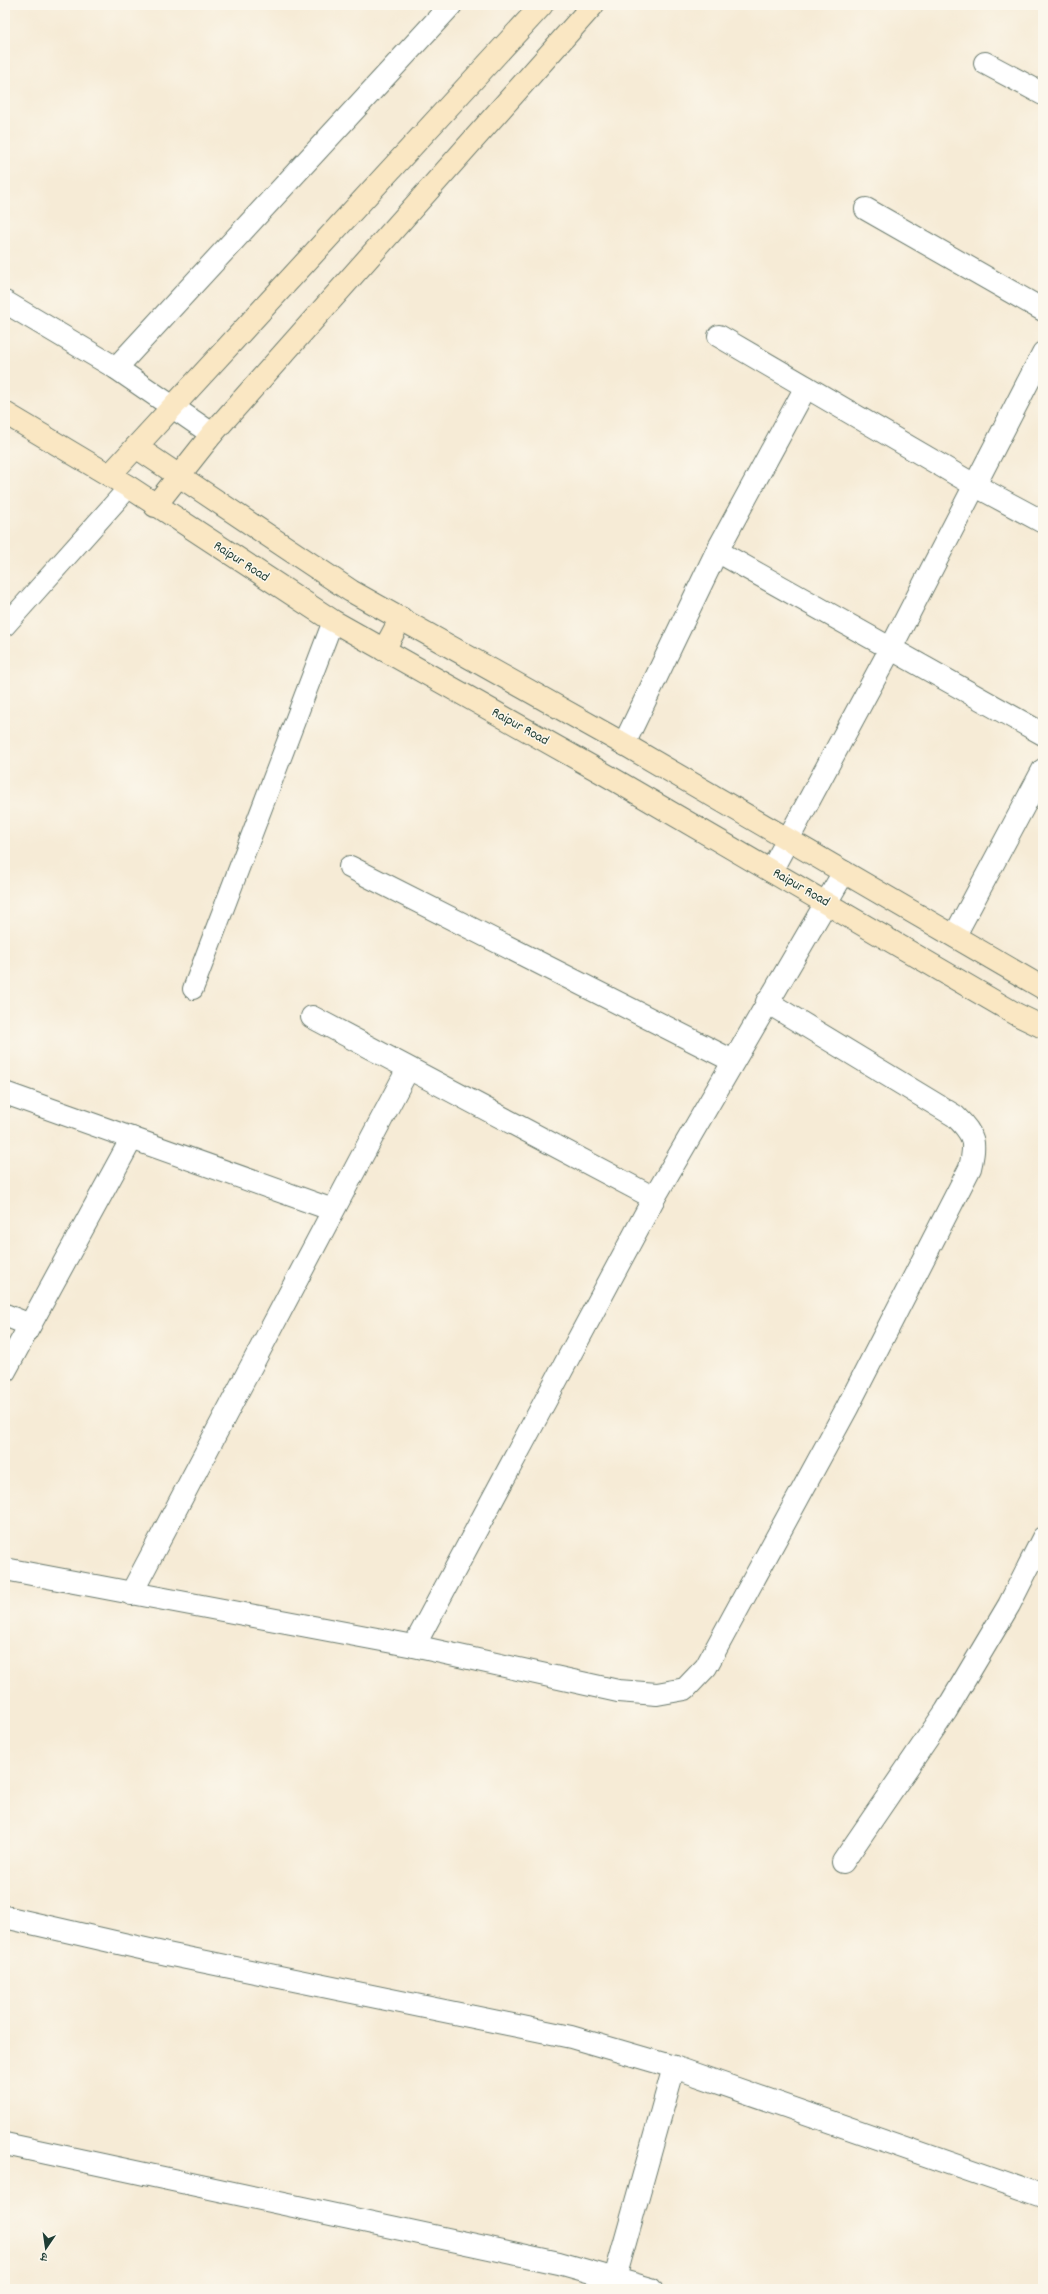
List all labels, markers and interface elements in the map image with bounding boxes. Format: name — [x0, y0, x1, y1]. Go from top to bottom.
street label: Raipur Road — [209, 536, 273, 588]
street label: Raipur Road — [488, 703, 552, 751]
street label: Raipur Road — [769, 864, 833, 912]
north arrow — [26, 2228, 66, 2268]
text: उ — [39, 2247, 50, 2265]

